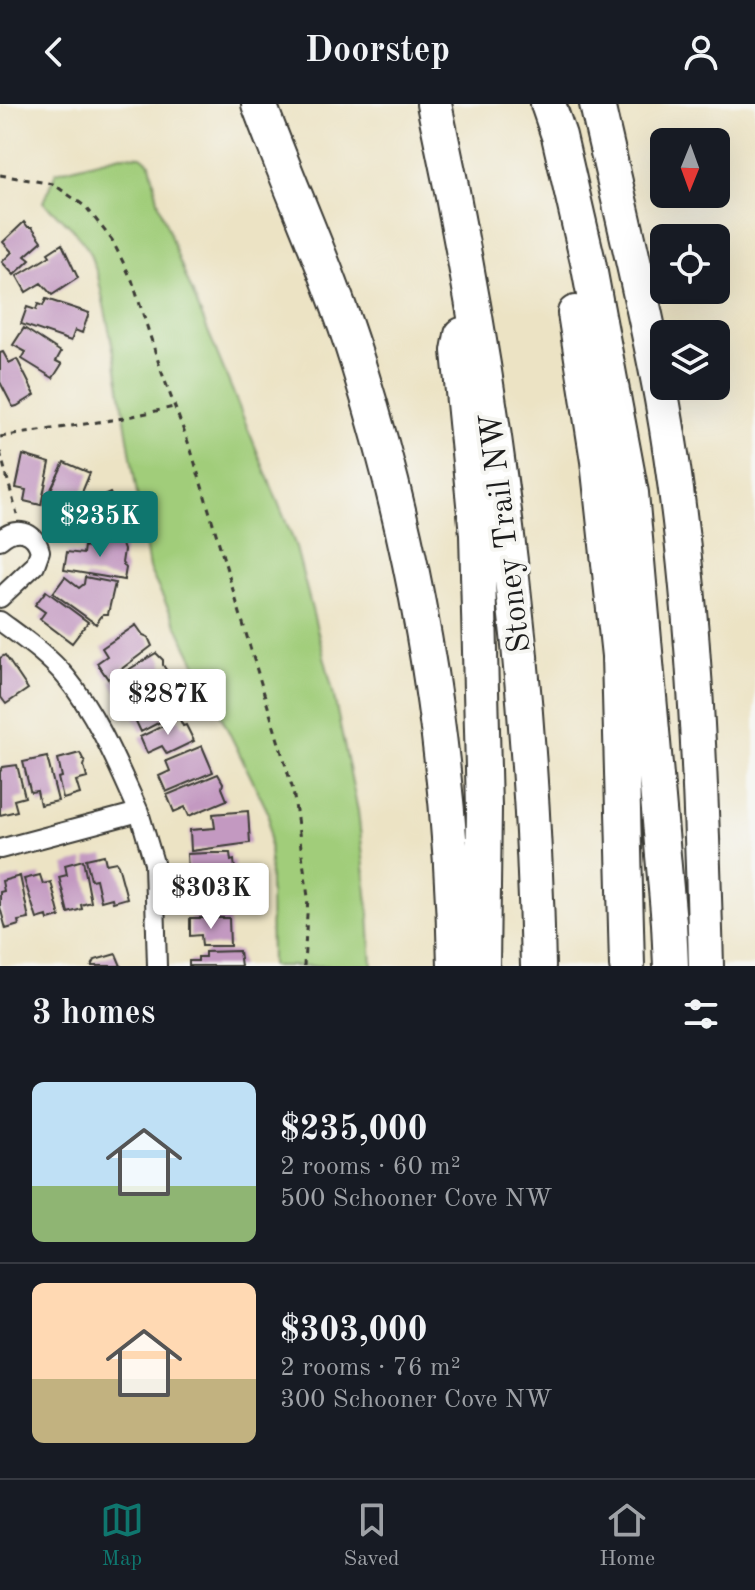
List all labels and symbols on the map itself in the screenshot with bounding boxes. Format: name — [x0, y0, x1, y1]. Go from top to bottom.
north arrow — [650, 128, 730, 208]
street label: Stoney Trail NW — [476, 411, 538, 655]
pin: $235K — [44, 491, 156, 559]
pin: $287K — [112, 669, 224, 737]
pin: $303K — [155, 863, 267, 931]

